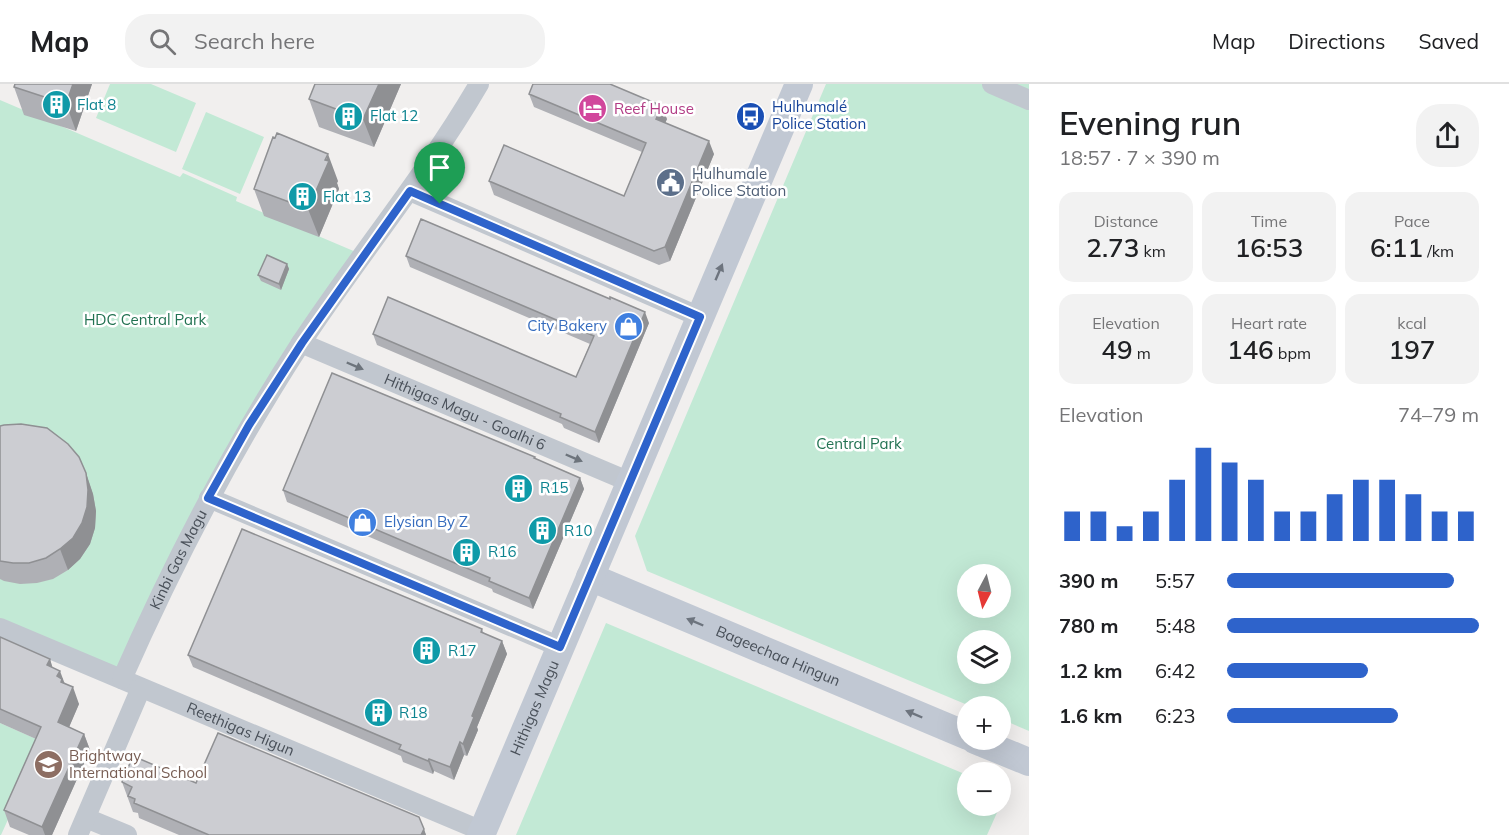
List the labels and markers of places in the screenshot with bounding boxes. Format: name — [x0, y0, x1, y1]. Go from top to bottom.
building icon: Flat 8 — [40, 89, 72, 121]
hotel icon: Reef House — [577, 93, 609, 125]
place label: Flat 8 — [77, 95, 116, 114]
place label: Hulhumalé Police Station — [772, 97, 866, 133]
place label: Reef House — [614, 99, 694, 118]
building icon: Flat 12 — [333, 100, 365, 132]
bus stop icon: Hulhumalé Police Station — [735, 100, 767, 132]
place label: Flat 12 — [370, 106, 418, 125]
pin — [414, 142, 465, 204]
place label: Hulhumale Police Station — [692, 164, 786, 200]
public building icon: Hulhumale Police Station — [655, 167, 687, 199]
building icon: Flat 13 — [286, 181, 318, 213]
place label: Flat 13 — [323, 187, 371, 206]
shop icon: City Bakery — [612, 310, 644, 342]
place label: City Bakery — [527, 316, 607, 335]
building icon: R15 — [503, 472, 535, 504]
place label: R15 — [540, 478, 568, 497]
shop icon: Elysian By Z — [347, 506, 379, 538]
place label: Elysian By Z — [384, 512, 468, 531]
building icon: R10 — [527, 515, 559, 547]
place label: R10 — [564, 521, 592, 540]
building icon: R16 — [451, 536, 483, 568]
place label: R16 — [488, 542, 516, 561]
building icon: R17 — [411, 635, 443, 667]
place label: R17 — [448, 641, 476, 660]
building icon: R18 — [362, 697, 394, 729]
place label: R18 — [399, 703, 427, 722]
place label: Brightway International School — [69, 746, 207, 782]
school or university icon: Brightway International School — [32, 749, 64, 781]

